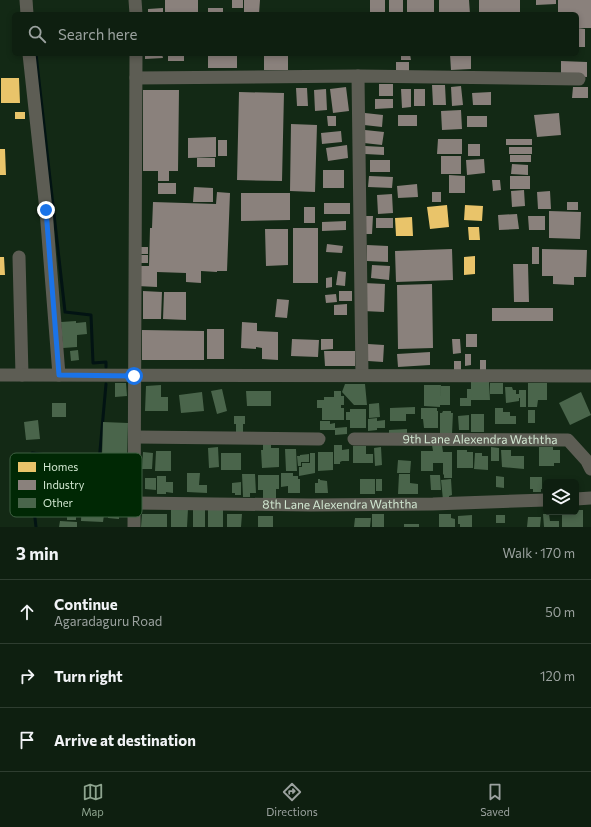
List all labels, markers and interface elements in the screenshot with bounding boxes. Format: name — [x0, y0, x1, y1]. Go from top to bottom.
search box — [12, 12, 579, 56]
icon: search — [26, 23, 48, 45]
text: Search here — [58, 25, 137, 43]
route end — [37, 201, 55, 219]
route start — [125, 367, 143, 385]
street label: 9th Lane Alexendra Waththa — [402, 431, 558, 446]
legend — [10, 453, 142, 517]
text: Homes — [43, 460, 78, 473]
text: Industry — [43, 478, 85, 491]
map controls — [543, 479, 579, 515]
button: layers — [543, 479, 579, 515]
text: Other — [43, 496, 74, 509]
street label: 8th Lane Alexendra Waththa — [262, 496, 418, 511]
text: 3 min — [16, 543, 59, 564]
text: Walk · 170 m — [503, 545, 575, 561]
text: Continue — [54, 595, 118, 613]
icon: ahead — [16, 601, 38, 623]
text: 50 m — [545, 604, 575, 620]
text: Agaradaguru Road — [54, 613, 162, 629]
icon: right — [16, 665, 38, 687]
text: Turn right — [54, 667, 123, 685]
text: 120 m — [540, 668, 575, 684]
icon: arrive — [16, 729, 38, 751]
text: Arrive at destination — [54, 731, 196, 749]
tab: Map — [81, 781, 104, 818]
tab: Directions — [266, 781, 318, 818]
tab: Saved — [480, 781, 510, 818]

